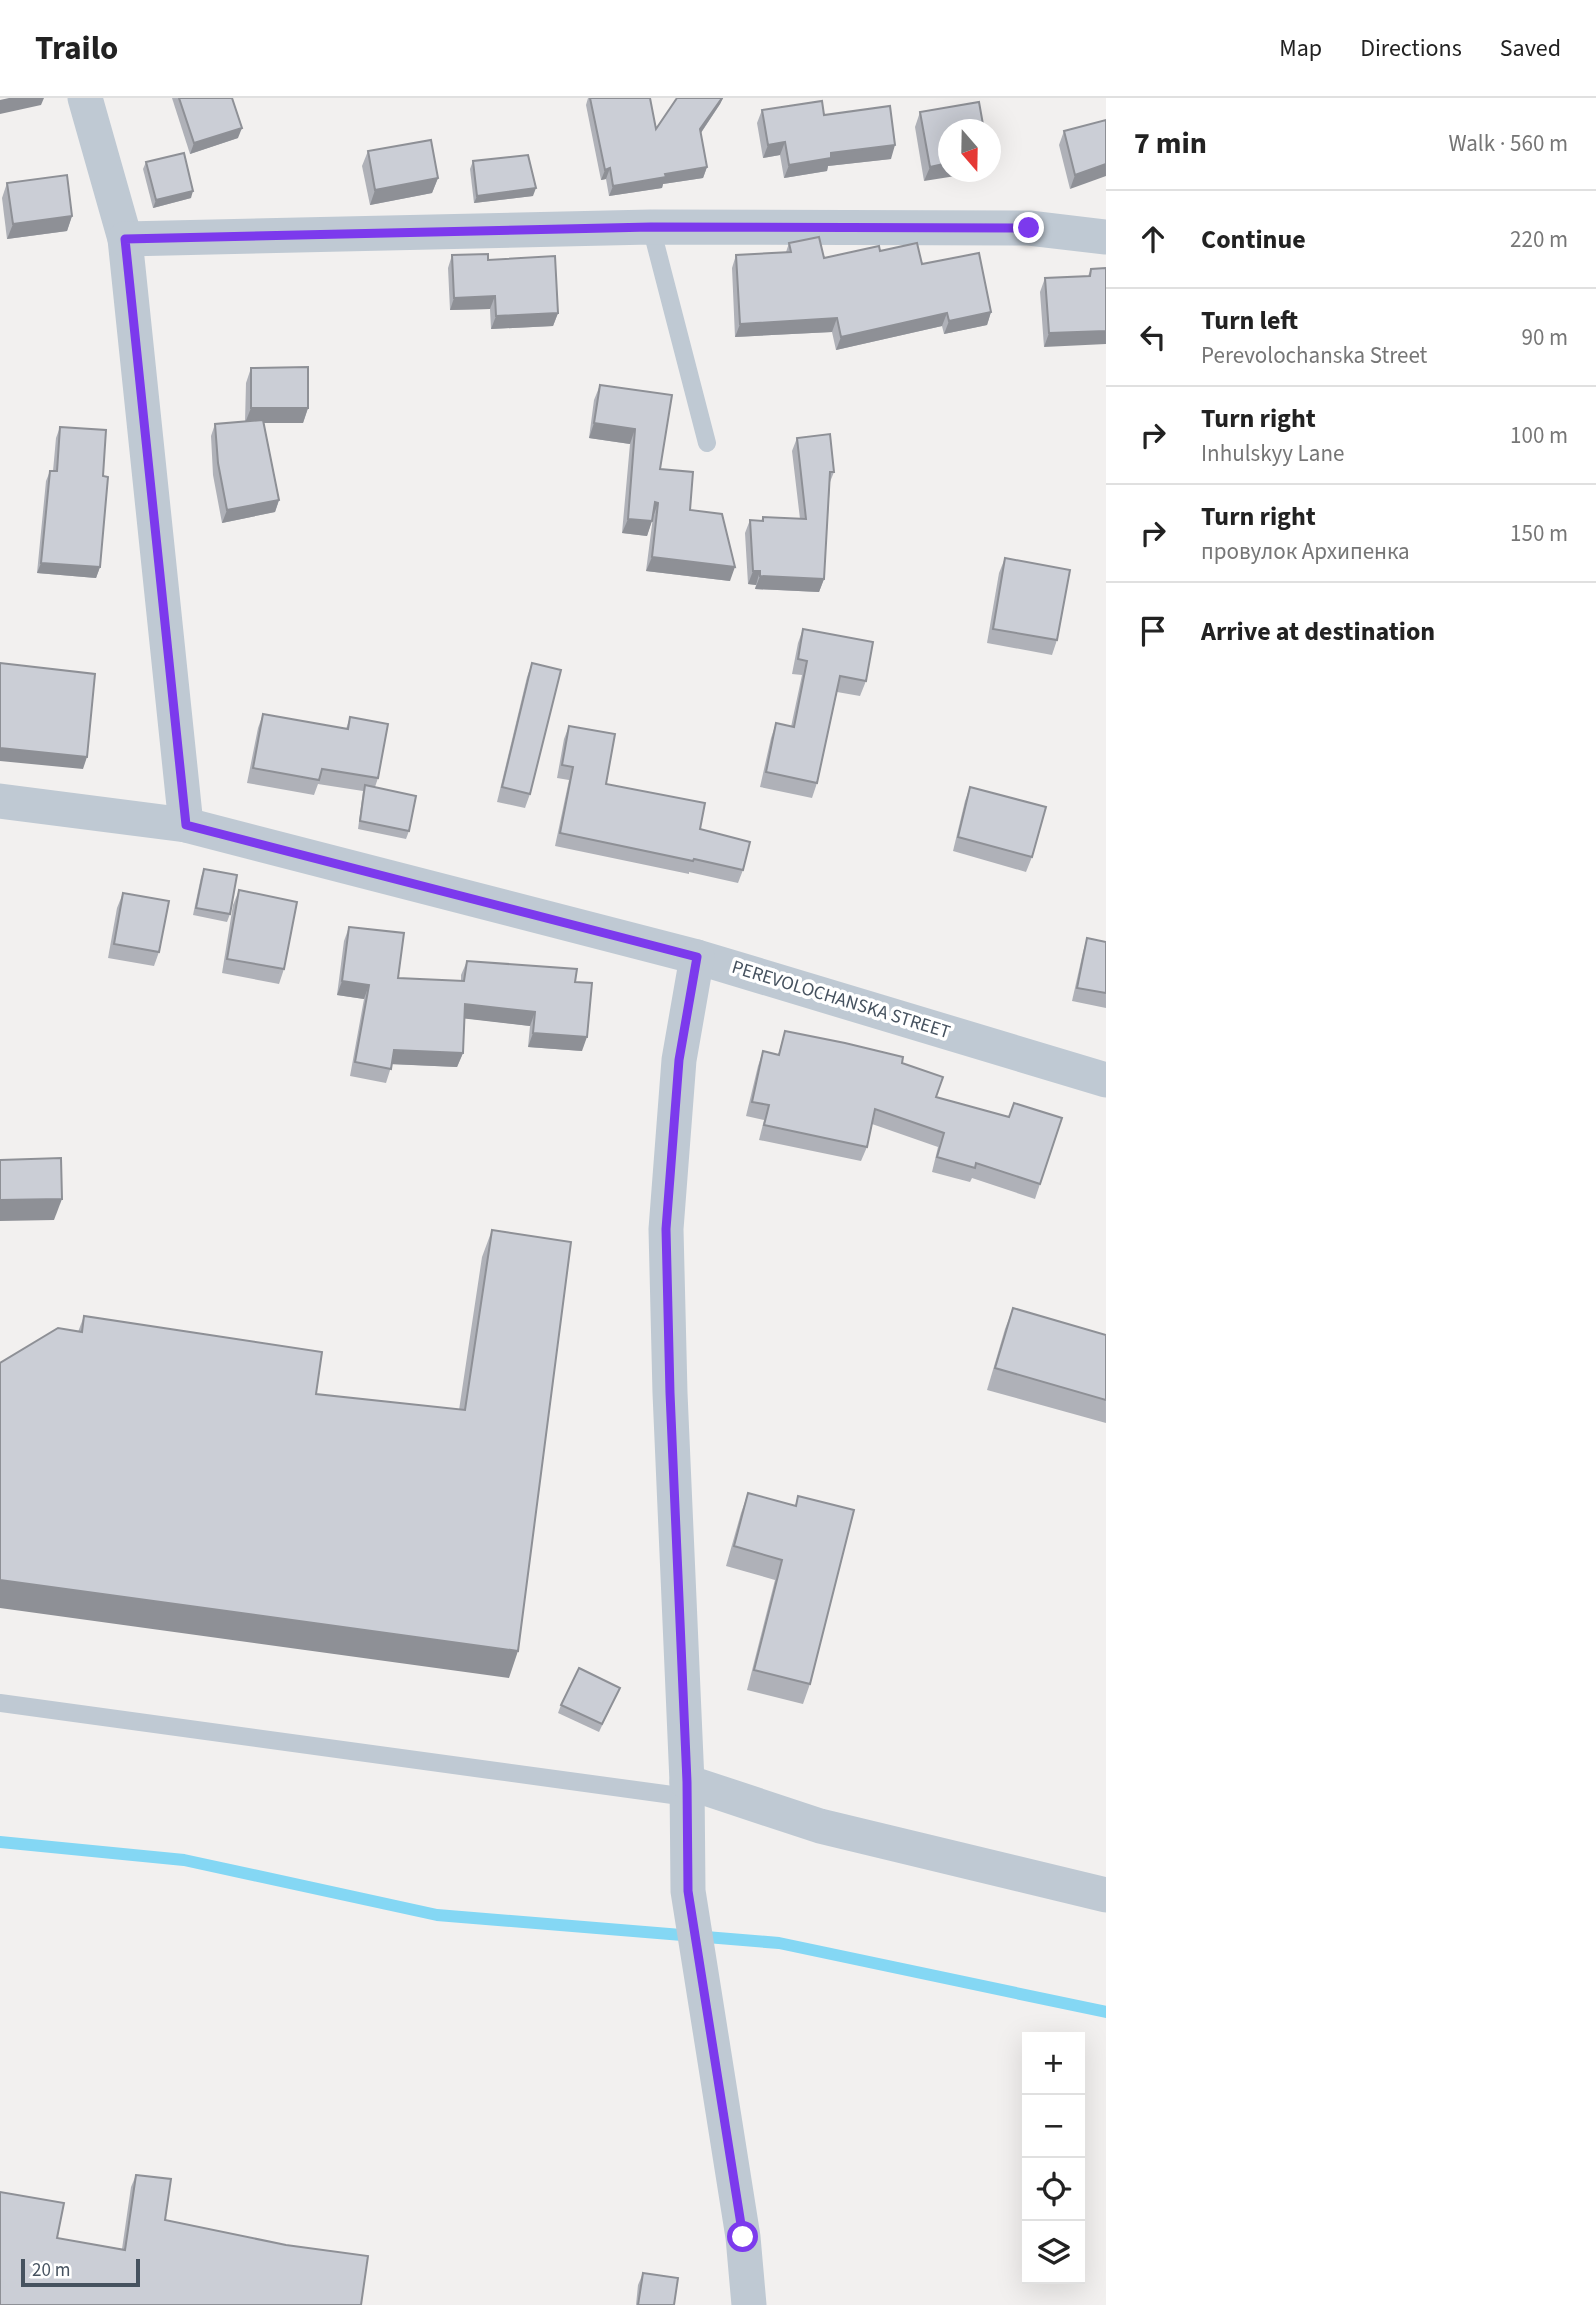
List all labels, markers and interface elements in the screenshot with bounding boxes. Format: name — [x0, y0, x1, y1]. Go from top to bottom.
text: Trailo — [35, 25, 118, 72]
text: Map — [1279, 31, 1322, 66]
text: Directions — [1360, 31, 1462, 66]
text: Saved — [1500, 31, 1561, 66]
north arrow — [938, 119, 1001, 182]
text: 7 min — [1134, 122, 1207, 165]
text: Walk · 560 m — [1449, 127, 1568, 160]
route end — [1013, 212, 1044, 243]
icon: ahead — [1134, 220, 1172, 258]
text: Continue — [1201, 221, 1306, 258]
text: 220 m — [1510, 223, 1568, 256]
text: Turn left — [1201, 302, 1298, 339]
icon: left — [1134, 318, 1172, 356]
text: 90 m — [1521, 321, 1568, 354]
text: Perevolochanska Street — [1201, 339, 1427, 372]
text: Turn right — [1201, 400, 1316, 437]
icon: right — [1134, 416, 1172, 454]
text: 100 m — [1510, 419, 1568, 452]
text: Inhulskyy Lane — [1201, 437, 1344, 470]
text: Turn right — [1201, 498, 1316, 535]
icon: right — [1134, 514, 1172, 552]
text: 150 m — [1510, 517, 1568, 550]
text: провулок Архипенка — [1201, 535, 1410, 568]
icon: arrive — [1134, 612, 1172, 650]
text: Arrive at destination — [1201, 613, 1435, 650]
street label: PEREVOLOCHANSKA STREET — [728, 954, 954, 1046]
map controls — [1022, 2032, 1085, 2284]
button: + — [1022, 2032, 1085, 2095]
button: − — [1022, 2095, 1085, 2158]
button: locate — [1022, 2158, 1085, 2221]
route start — [727, 2221, 758, 2252]
button: layers — [1022, 2221, 1085, 2284]
scale bar — [21, 2256, 140, 2288]
text: 20 m — [32, 2257, 70, 2284]

